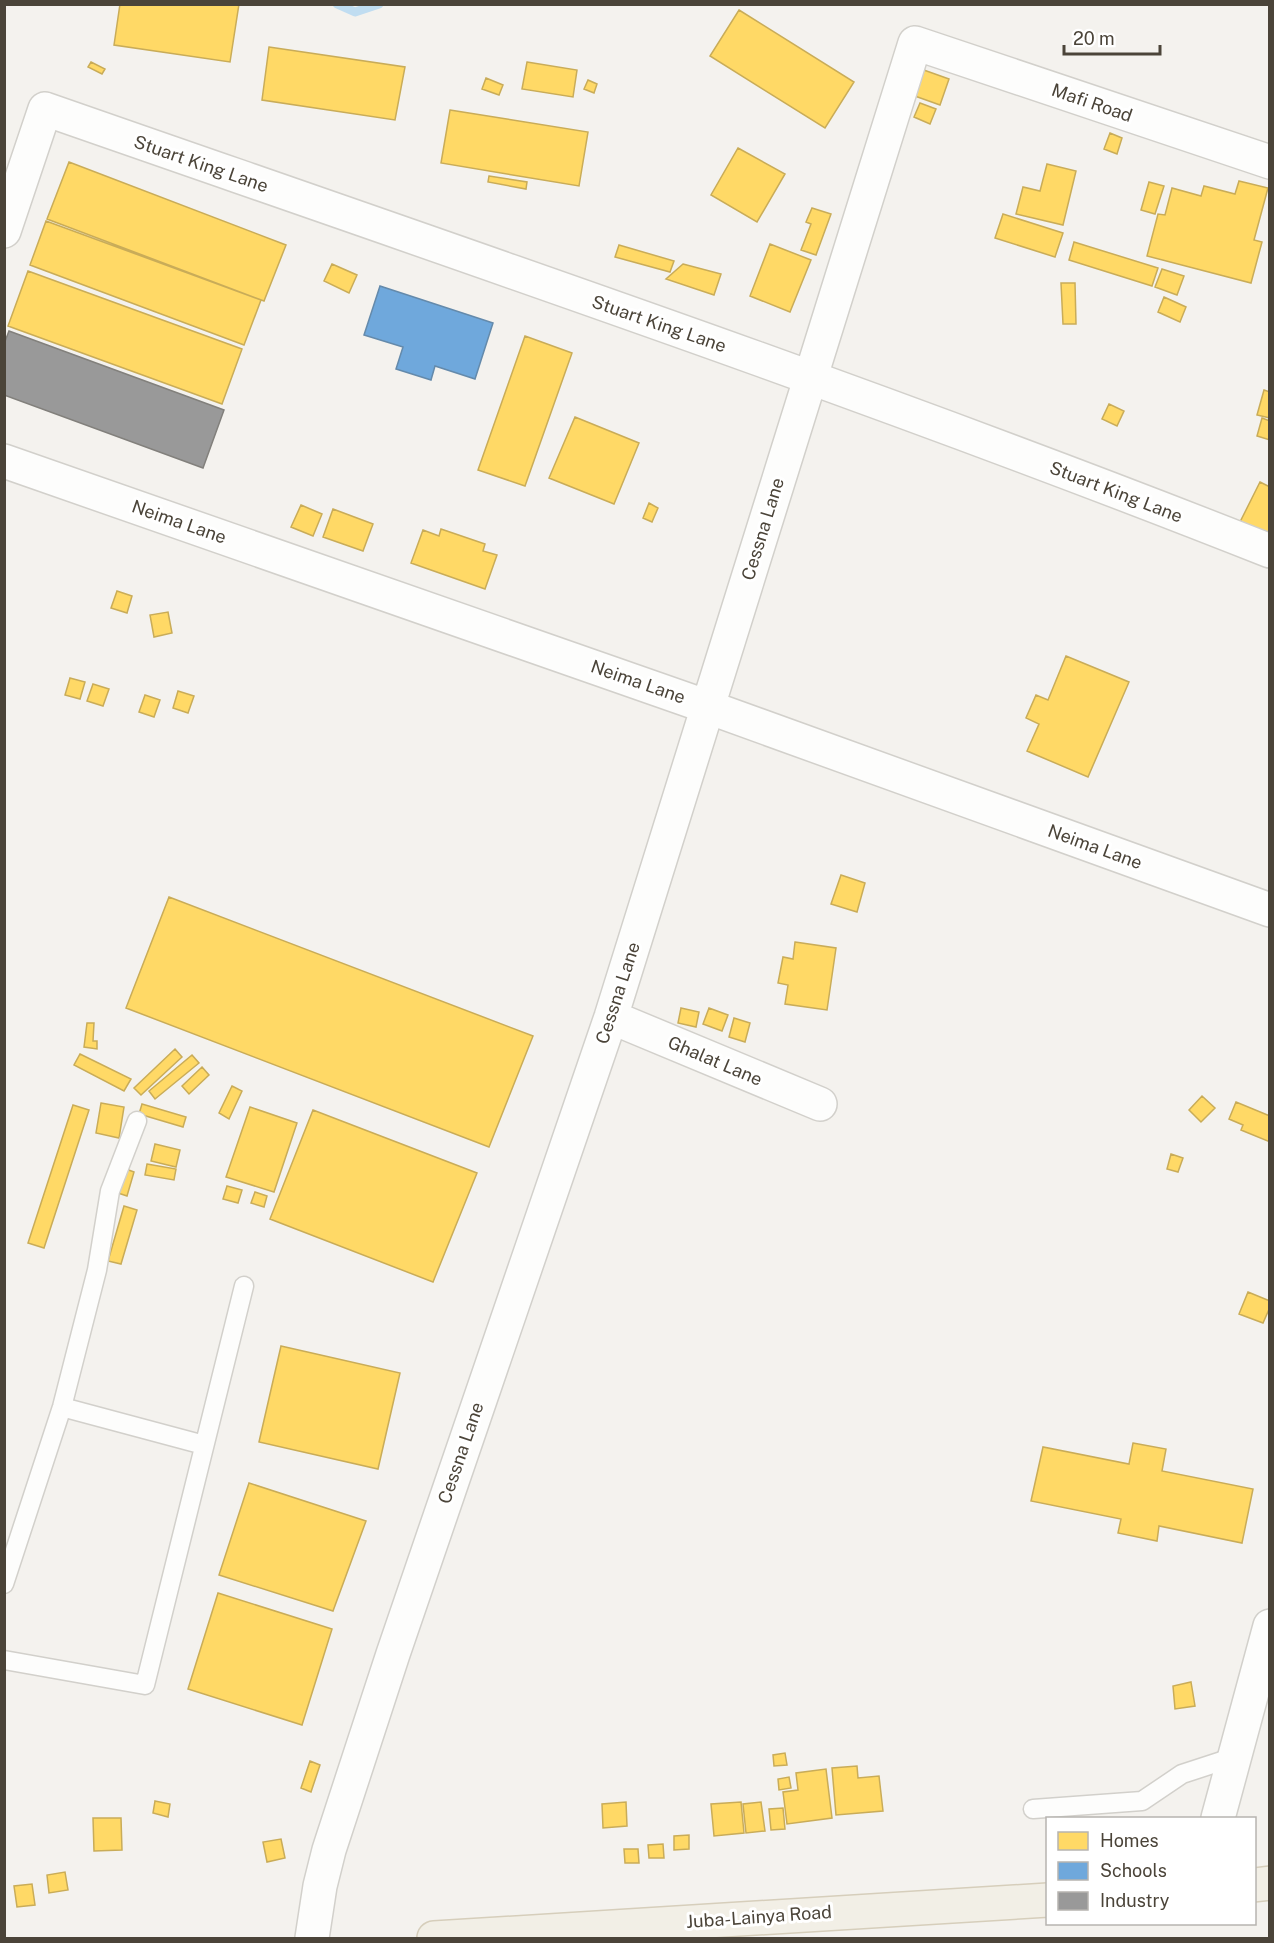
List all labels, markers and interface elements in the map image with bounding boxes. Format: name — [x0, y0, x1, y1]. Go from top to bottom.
scale bar — [1064, 18, 1160, 56]
text: 20 m — [1073, 28, 1115, 49]
street label: Mafi Road — [1049, 79, 1135, 126]
street label: Stuart King Lane — [131, 131, 271, 196]
street label: Stuart King Lane — [589, 291, 729, 356]
street label: Stuart King Lane — [1047, 457, 1186, 527]
street label: Cessna Lane — [737, 475, 788, 583]
street label: Neima Lane — [129, 496, 229, 548]
street label: Neima Lane — [588, 656, 688, 708]
street label: Neima Lane — [1045, 820, 1145, 873]
street label: Cessna Lane — [591, 939, 644, 1047]
street label: Ghalat Lane — [665, 1031, 766, 1090]
street label: Cessna Lane — [433, 1399, 488, 1506]
legend — [1046, 1817, 1256, 1925]
text: Homes — [1100, 1830, 1159, 1851]
text: Schools — [1100, 1860, 1167, 1881]
text: Industry — [1100, 1890, 1170, 1911]
street label: Juba-Lainya Road — [685, 1901, 833, 1932]

